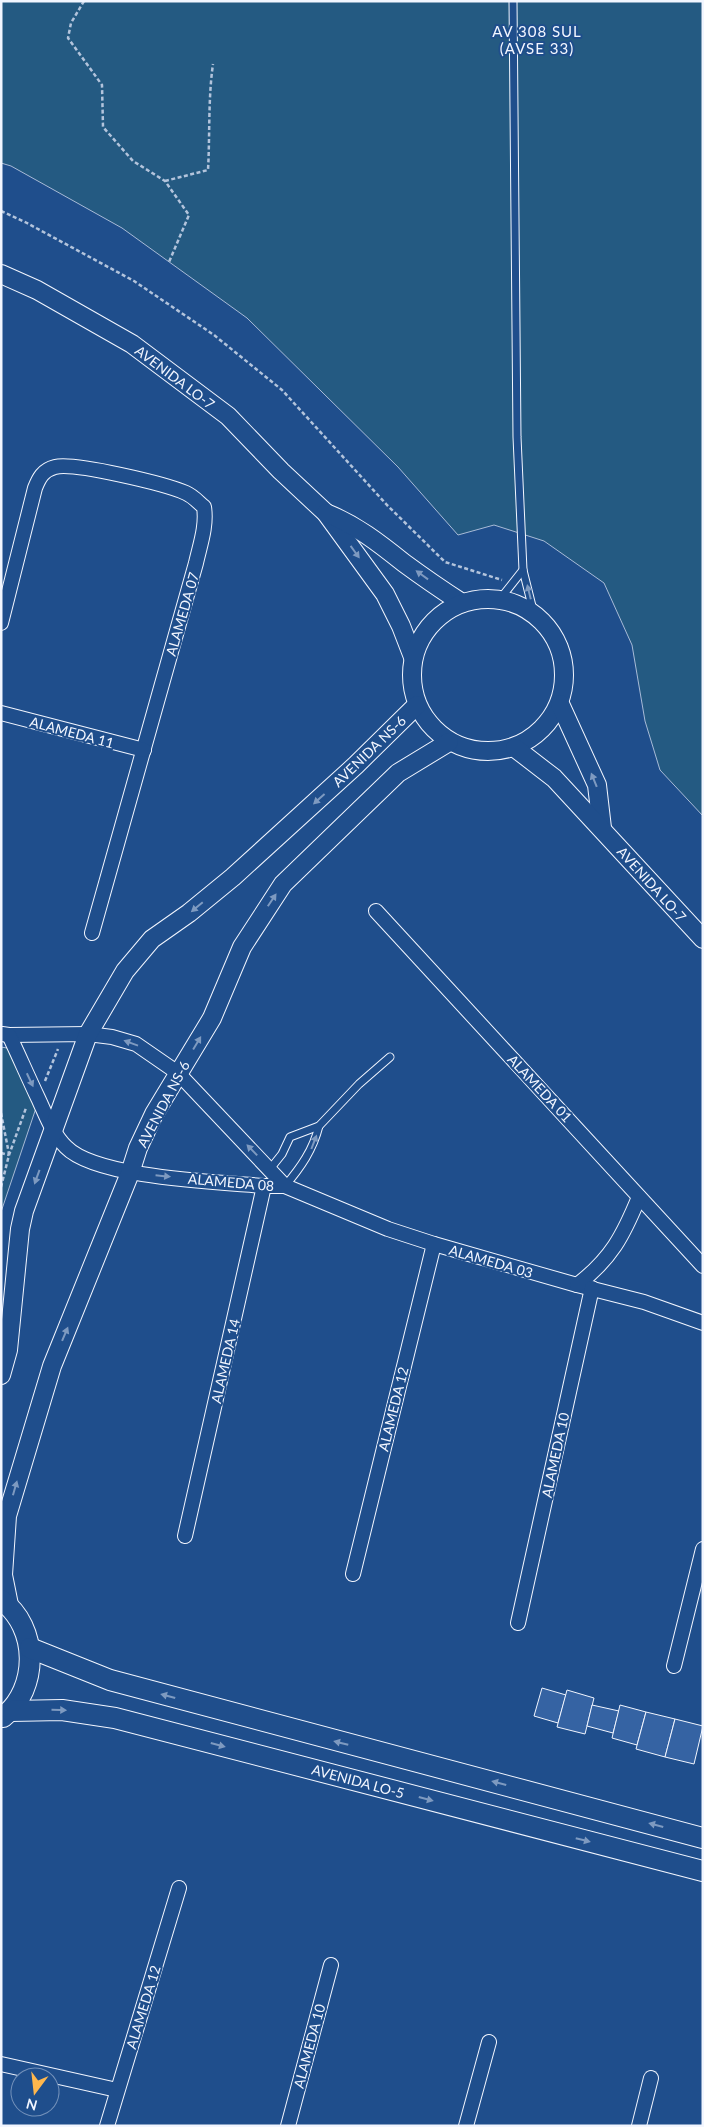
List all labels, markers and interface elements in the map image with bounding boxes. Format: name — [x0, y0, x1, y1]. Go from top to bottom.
district label: AV 308 SUL (AVSE 33) — [492, 22, 582, 57]
street label: AVENIDA LO-7 — [132, 342, 218, 412]
one-way arrow — [350, 545, 360, 559]
street label: ALAMEDA 07 — [162, 570, 202, 658]
one-way arrow — [415, 570, 428, 580]
one-way arrow — [525, 584, 533, 599]
street label: AVENIDA NS-6 — [329, 712, 409, 790]
street label: ALAMEDA 11 — [28, 713, 116, 751]
one-way arrow — [590, 772, 598, 787]
one-way arrow — [313, 793, 325, 805]
street label: AVENIDA LO-7 — [614, 843, 690, 925]
one-way arrow — [267, 893, 277, 906]
one-way arrow — [191, 901, 203, 913]
one-way arrow — [192, 1037, 201, 1050]
one-way arrow — [123, 1039, 138, 1047]
street label: ALAMEDA 01 — [504, 1051, 576, 1125]
street label: AVENIDA NS-6 — [133, 1058, 193, 1150]
one-way arrow — [26, 1073, 34, 1087]
one-way arrow — [311, 1135, 318, 1150]
one-way arrow — [246, 1144, 258, 1156]
one-way arrow — [33, 1169, 40, 1184]
street label: ALAMEDA 08 — [187, 1170, 275, 1194]
one-way arrow — [155, 1172, 171, 1180]
street label: ALAMEDA 03 — [447, 1241, 535, 1281]
street label: ALAMEDA 14 — [207, 1317, 243, 1405]
one-way arrow — [62, 1327, 70, 1341]
street label: ALAMEDA 12 — [374, 1365, 412, 1453]
street label: ALAMEDA 10 — [538, 1411, 572, 1499]
one-way arrow — [12, 1481, 20, 1496]
one-way arrow — [160, 1691, 175, 1699]
one-way arrow — [52, 1706, 68, 1714]
one-way arrow — [334, 1738, 349, 1746]
one-way arrow — [210, 1741, 225, 1749]
street label: AVENIDA LO-5 — [310, 1760, 406, 1802]
one-way arrow — [491, 1779, 506, 1787]
one-way arrow — [418, 1795, 433, 1803]
one-way arrow — [648, 1821, 663, 1829]
one-way arrow — [575, 1836, 590, 1844]
street label: ALAMEDA 12 — [122, 1963, 164, 2051]
street label: ALAMEDA 10 — [290, 2002, 328, 2090]
north arrow — [10, 2067, 60, 2117]
text: N — [24, 2095, 39, 2115]

